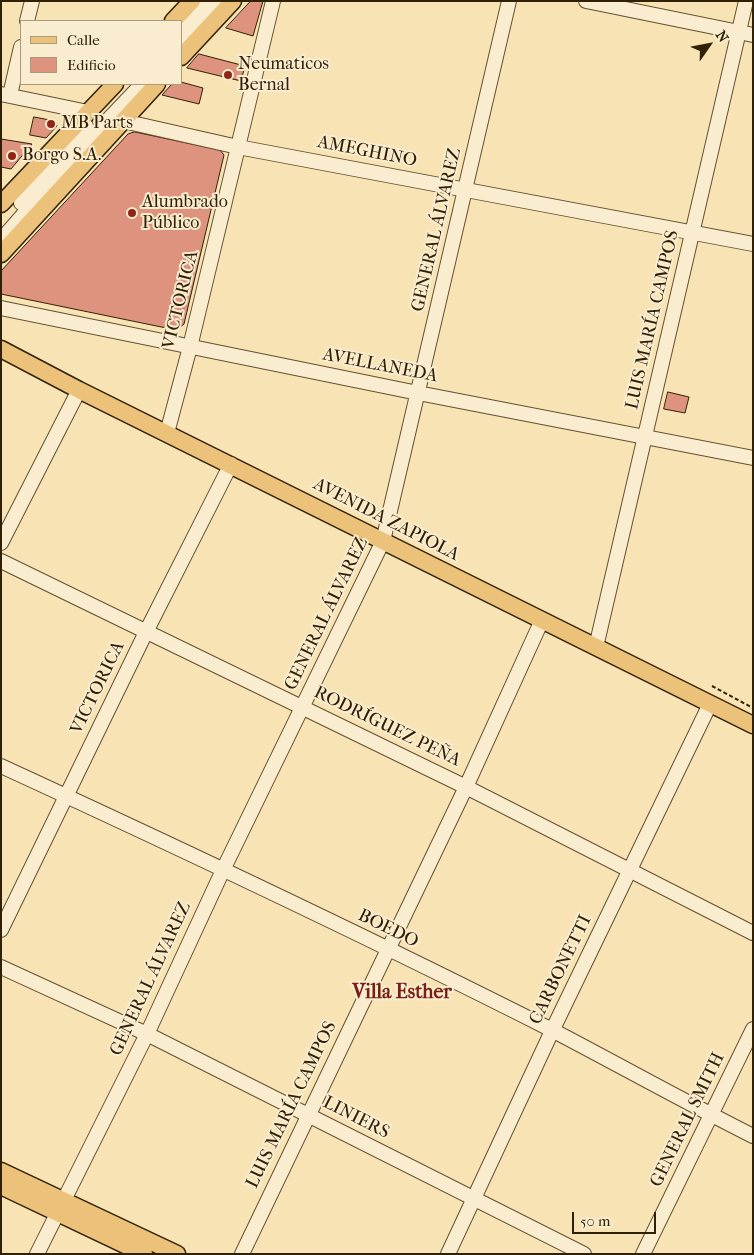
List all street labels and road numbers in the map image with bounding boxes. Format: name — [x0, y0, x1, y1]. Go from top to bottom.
street label: AMEGHINO — [315, 132, 419, 172]
street label: GENERAL ÁLVAREZ — [408, 146, 466, 314]
street label: LUIS MARÍA CAMPOS — [622, 228, 684, 412]
street label: VICTORICA — [158, 249, 204, 351]
street label: AVELLANEDA — [321, 344, 439, 388]
street label: AVENIDA ZAPIOLA — [309, 474, 463, 566]
street label: GENERAL ÁLVAREZ — [281, 534, 373, 694]
street label: VICTORICA — [66, 638, 130, 738]
street label: RODRÍGUEZ PEÑA — [310, 682, 464, 772]
street label: GENERAL ÁLVAREZ — [106, 899, 196, 1059]
street label: BOEDO — [354, 905, 422, 953]
street label: CARBONETTI — [525, 912, 597, 1028]
street label: LUIS MARÍA CAMPOS — [242, 1018, 342, 1192]
street label: GENERAL SMITH — [646, 1049, 730, 1191]
street label: LINIERS — [319, 1092, 393, 1144]

